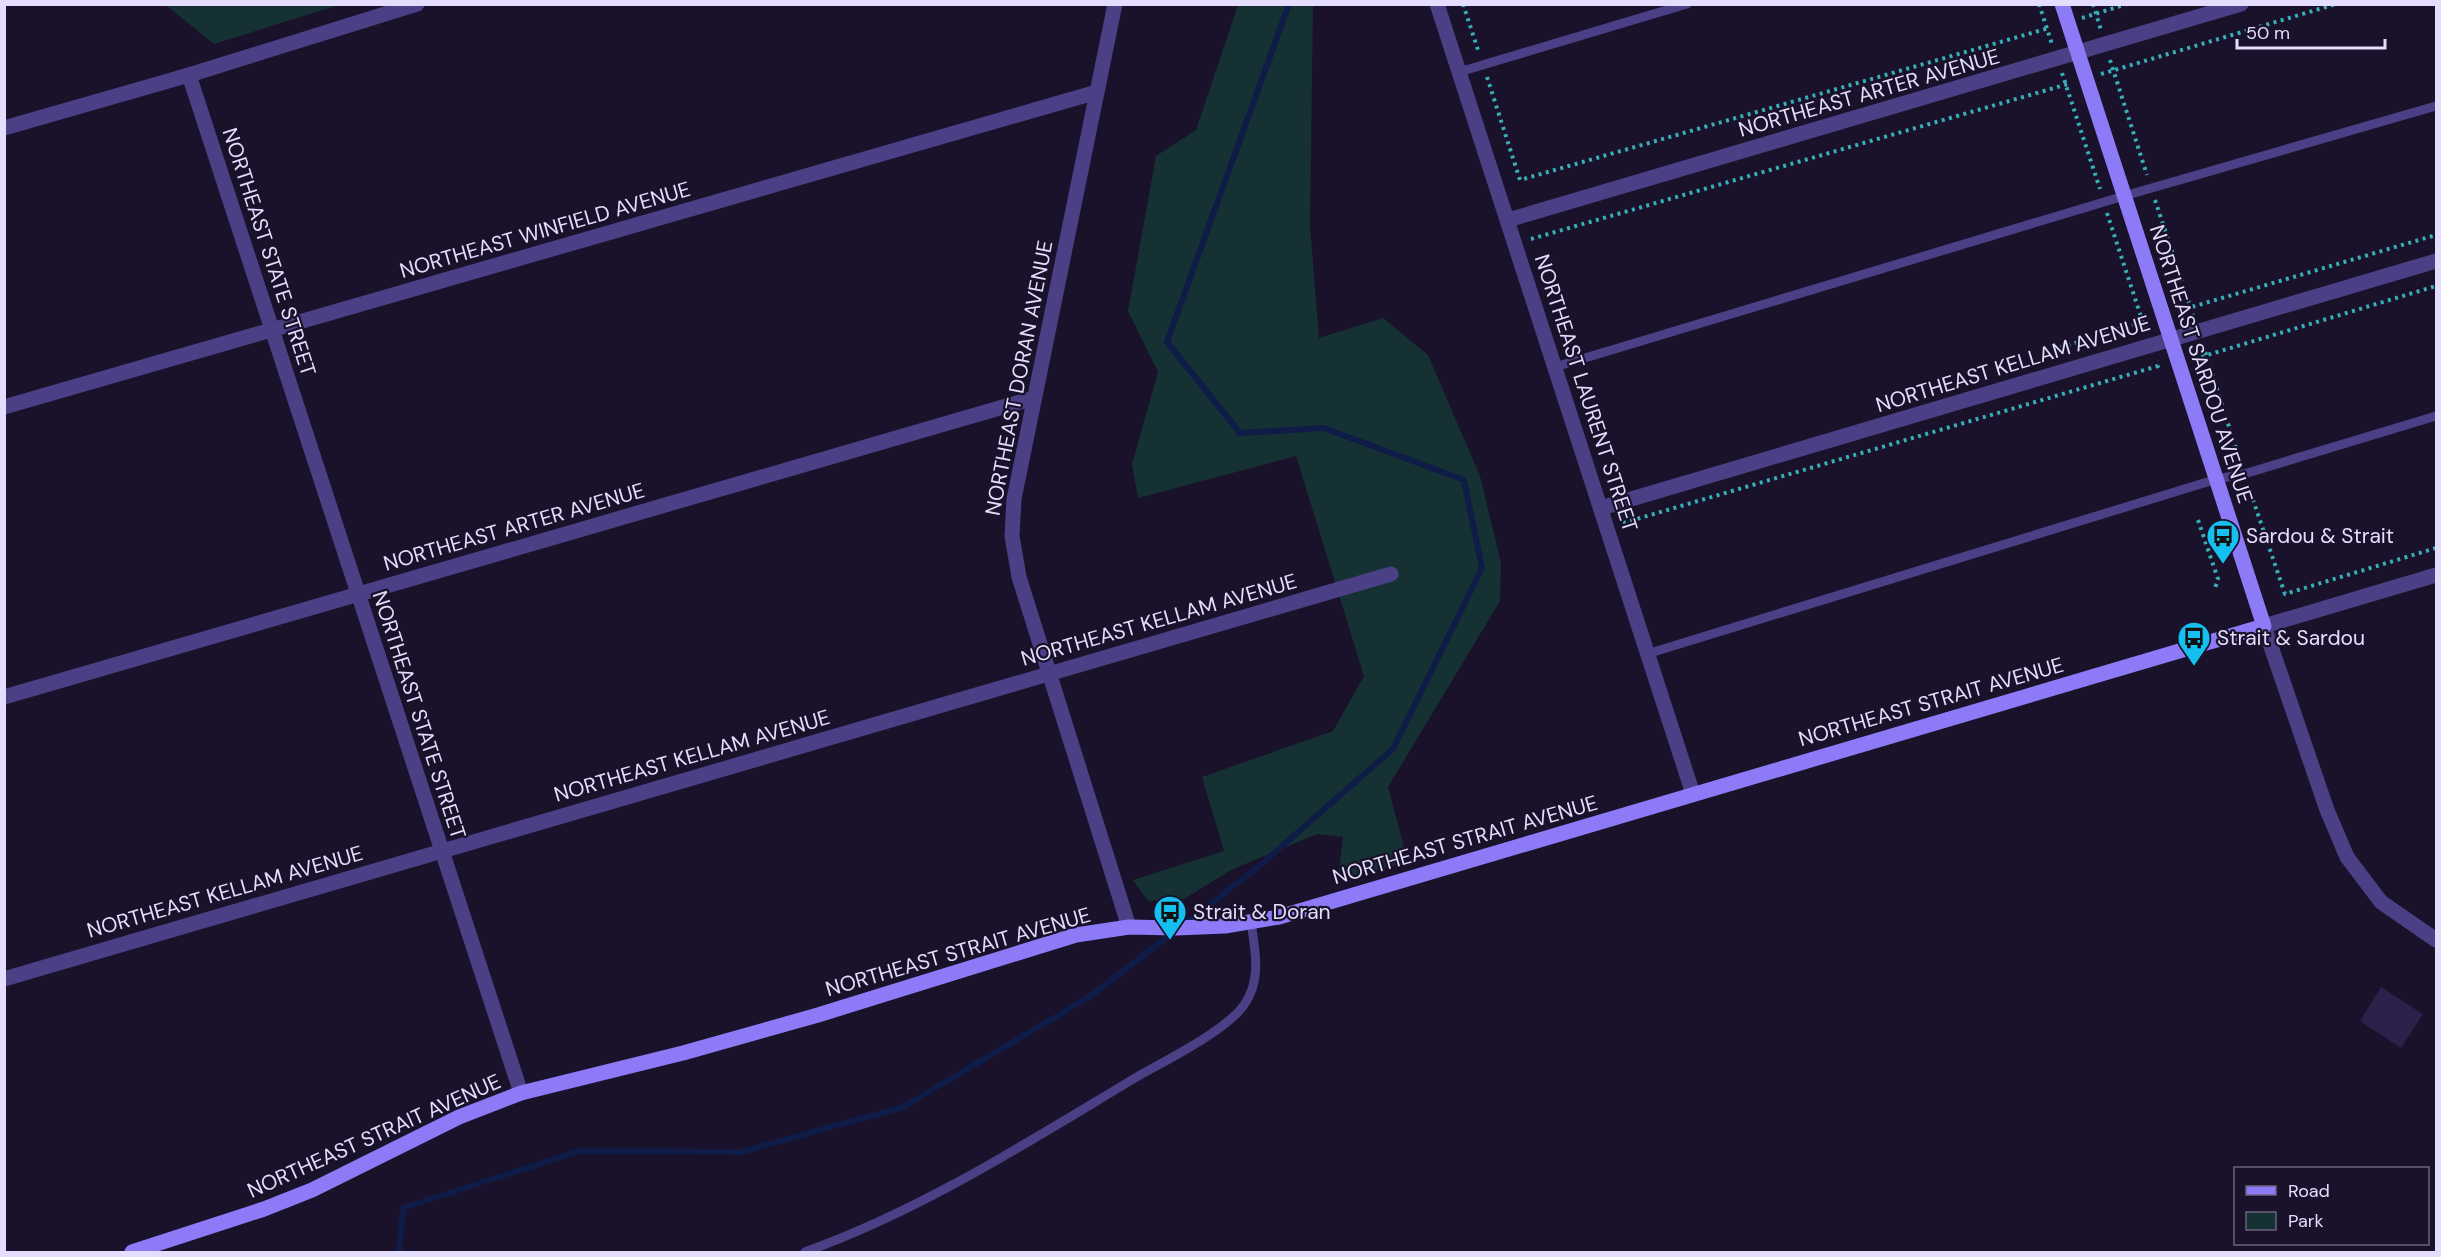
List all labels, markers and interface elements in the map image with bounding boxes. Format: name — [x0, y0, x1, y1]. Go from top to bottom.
scale bar — [2237, 12, 2386, 50]
text: 50 m — [2246, 21, 2290, 45]
street label: NORTHEAST ARTER AVENUE — [1735, 42, 2003, 144]
street label: NORTHEAST STATE STREET — [216, 124, 322, 380]
street label: NORTHEAST WINFIELD AVENUE — [396, 175, 694, 285]
street label: NORTHEAST SARDOU AVENUE — [2143, 221, 2259, 507]
street label: NORTHEAST DORAN AVENUE — [979, 238, 1059, 518]
street label: NORTHEAST LAURENT STREET — [1528, 251, 1644, 536]
street label: NORTHEAST KELLAM AVENUE — [1872, 309, 2154, 419]
street label: NORTHEAST ARTER AVENUE — [380, 476, 648, 578]
bus stop icon: Sardou & Strait — [2205, 518, 2241, 565]
place label: Sardou & Strait — [2246, 522, 2394, 550]
street label: NORTHEAST KELLAM AVENUE — [1018, 567, 1300, 673]
street label: NORTHEAST STATE STREET — [366, 587, 472, 843]
bus stop icon: Strait & Sardou — [2176, 620, 2212, 667]
place label: Strait & Sardou — [2217, 624, 2365, 652]
street label: NORTHEAST STRAIT AVENUE — [1795, 651, 2067, 753]
street label: NORTHEAST KELLAM AVENUE — [551, 703, 833, 809]
street label: NORTHEAST STRAIT AVENUE — [1329, 789, 1601, 891]
street label: NORTHEAST KELLAM AVENUE — [84, 839, 366, 945]
bus stop icon: Strait & Doran — [1152, 894, 1188, 941]
place label: Strait & Doran — [1193, 898, 1331, 926]
street label: NORTHEAST STRAIT AVENUE — [822, 901, 1094, 1003]
street label: NORTHEAST STRAIT AVENUE — [243, 1067, 505, 1205]
legend — [2234, 1167, 2429, 1245]
text: Road — [2288, 1179, 2330, 1203]
text: Park — [2288, 1209, 2324, 1233]

